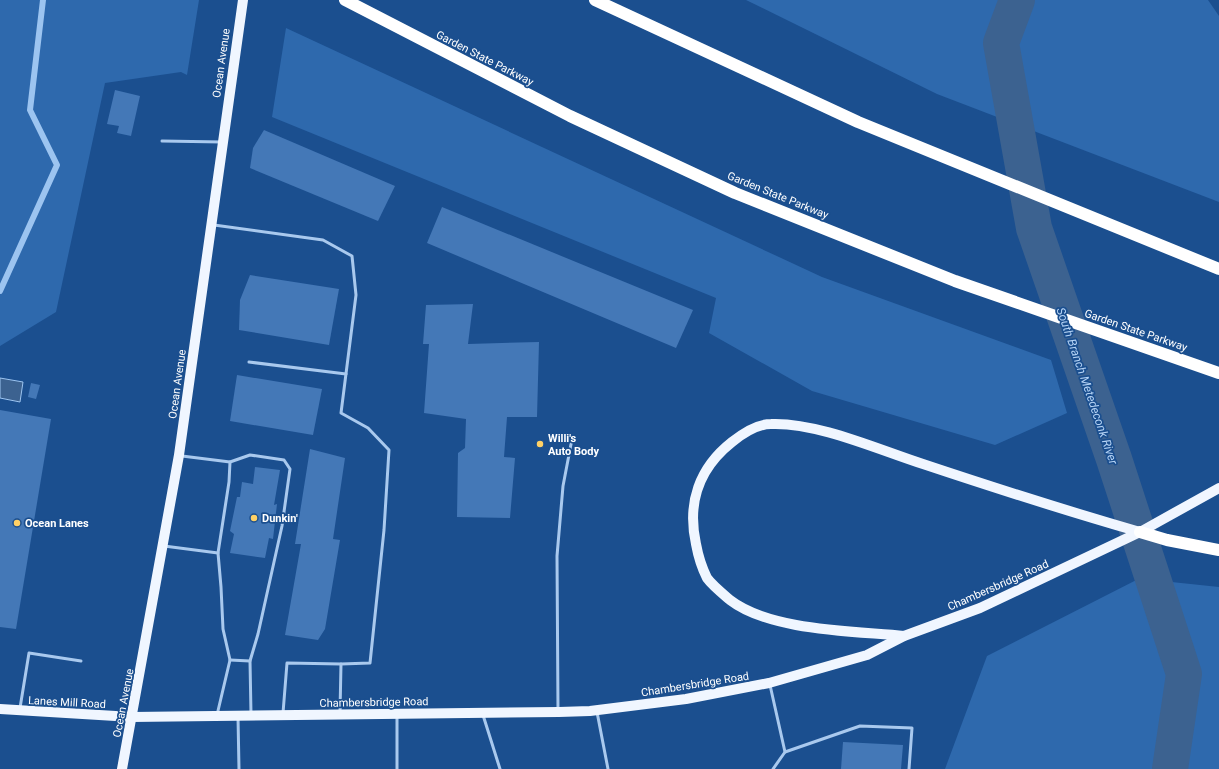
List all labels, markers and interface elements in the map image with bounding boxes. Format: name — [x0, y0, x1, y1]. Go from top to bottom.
street label: Ocean Avenue — [210, 27, 233, 99]
street label: Garden State Parkway — [434, 28, 536, 89]
street label: Garden State Parkway — [725, 169, 831, 222]
water label: South Branch Metedeconk River — [1054, 306, 1121, 467]
street label: Garden State Parkway — [1083, 307, 1190, 354]
street label: Ocean Avenue — [166, 348, 189, 420]
place label: Willi's Auto Body — [548, 432, 599, 458]
marker: Willi's Auto Body — [535, 439, 545, 449]
place label: Dunkin' — [262, 512, 298, 525]
marker: Dunkin' — [249, 513, 259, 523]
place label: Ocean Lanes — [25, 517, 89, 530]
marker: Ocean Lanes — [12, 518, 22, 528]
street label: Chambersbridge Road — [946, 557, 1051, 614]
street label: Ocean Avenue — [110, 667, 137, 739]
street label: Chambersbridge Road — [640, 670, 750, 699]
street label: Lanes Mill Road — [28, 694, 106, 711]
street label: Chambersbridge Road — [319, 695, 429, 710]

